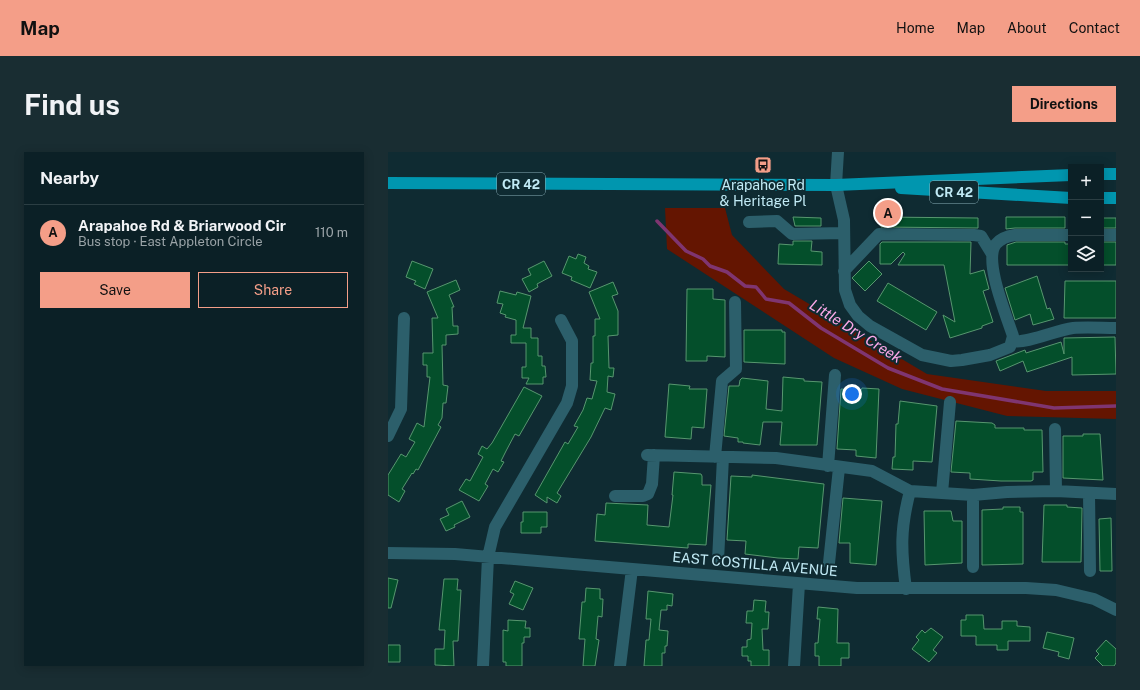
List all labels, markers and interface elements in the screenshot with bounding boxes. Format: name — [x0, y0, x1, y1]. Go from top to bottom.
text: Map — [20, 17, 60, 39]
text: Home — [896, 20, 935, 36]
text: Map — [957, 20, 985, 36]
text: About — [1007, 20, 1047, 36]
text: Contact — [1069, 20, 1120, 36]
button: Directions — [1012, 86, 1116, 122]
text: Find us — [24, 88, 120, 121]
bus stop icon: Arapahoe Rd & Heritage Pl — [753, 155, 773, 175]
map controls — [1068, 164, 1104, 272]
button: + — [1068, 164, 1104, 200]
text: Nearby — [40, 168, 99, 188]
road number: CR 42 — [497, 173, 545, 195]
place label: Arapahoe Rd & Heritage Pl — [720, 177, 806, 209]
road number: CR 42 — [930, 181, 978, 203]
pin: A — [875, 198, 901, 228]
button: − — [1068, 200, 1104, 236]
text: Arapahoe Rd & Briarwood Cir — [78, 217, 286, 234]
text: A — [48, 225, 58, 240]
text: 110 m — [315, 225, 348, 240]
text: Bus stop · East Appleton Circle — [78, 234, 263, 249]
button: layers — [1068, 236, 1104, 272]
button: Save — [40, 272, 190, 308]
button: Share — [198, 272, 348, 308]
water label: Little Dry Creek — [807, 296, 906, 367]
your location — [842, 384, 862, 404]
street label: EAST COSTILLA AVENUE — [672, 549, 838, 579]

